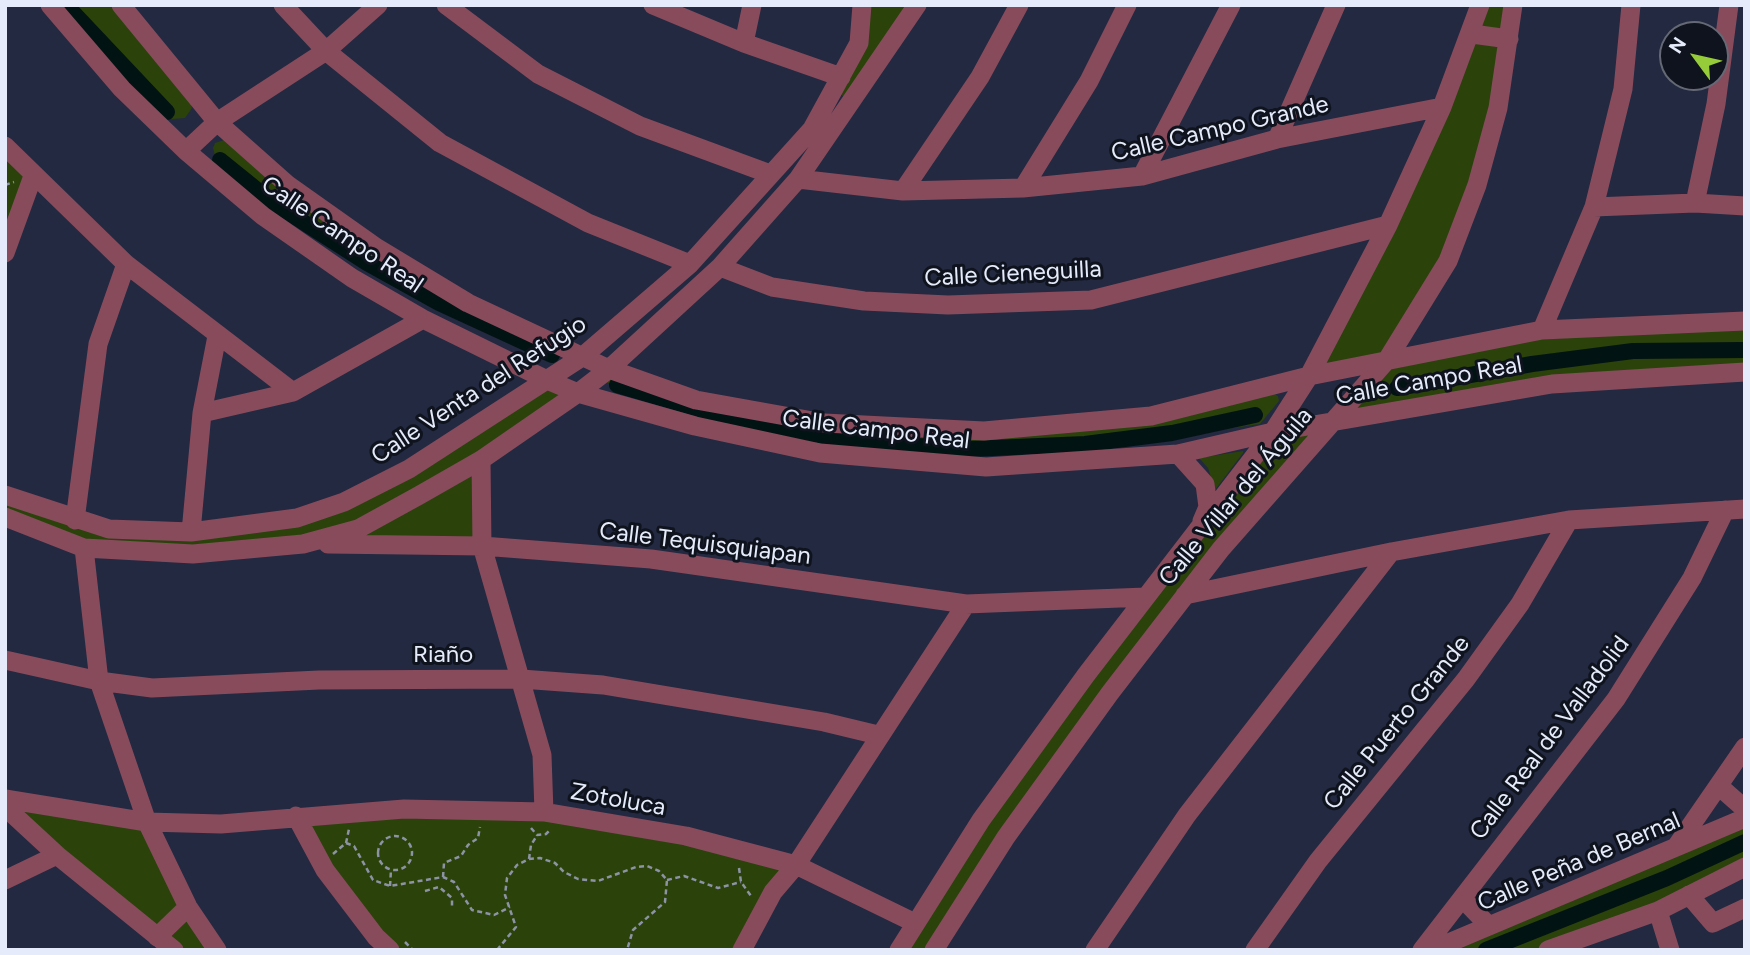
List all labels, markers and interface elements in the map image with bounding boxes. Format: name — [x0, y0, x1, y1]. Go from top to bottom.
north arrow — [1659, 21, 1729, 91]
text: N — [1664, 33, 1691, 58]
street label: Calle Campo Grande — [1108, 90, 1332, 168]
street label: Calle Campo Real — [256, 170, 428, 300]
street label: Calle Cieneguilla — [924, 255, 1102, 293]
street label: Calle Venta del Refugio — [366, 310, 592, 470]
street label: Calle Campo Real — [1334, 350, 1524, 412]
street label: Calle Villar del Águila — [1153, 402, 1319, 592]
street label: Calle Campo Real — [781, 404, 971, 456]
street label: Calle Tequisquiapan — [598, 517, 812, 571]
street label: Calle Puerto Grande — [1318, 630, 1476, 816]
street label: Calle Real de Valladolid — [1464, 631, 1636, 845]
street label: Riaño — [413, 641, 473, 669]
street label: Zotoluca — [568, 777, 668, 823]
street label: Calle Peña de Bernal — [1473, 806, 1685, 918]

